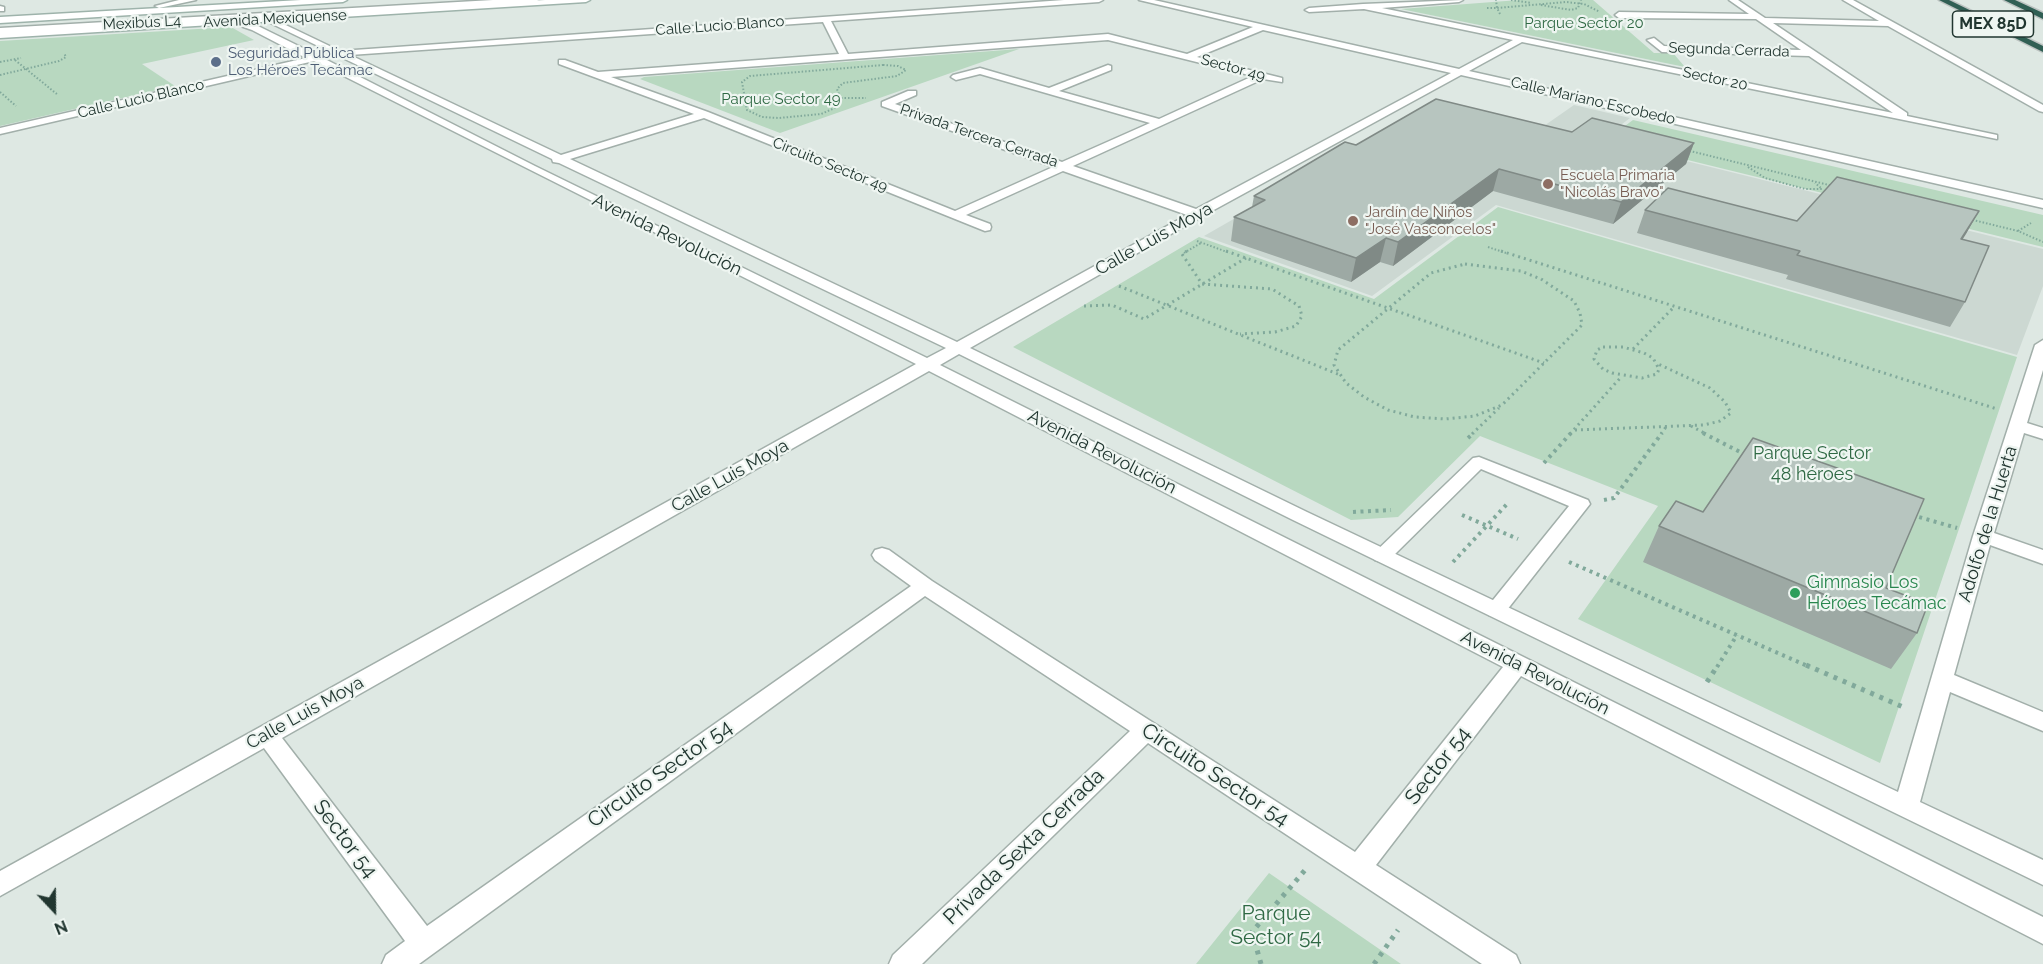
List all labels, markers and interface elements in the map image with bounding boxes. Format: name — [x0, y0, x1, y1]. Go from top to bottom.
street label: Avenida Mexiquense — [203, 6, 347, 32]
road number: MEX 85D — [1952, 11, 2034, 37]
street label: Mexibús L4 — [102, 12, 182, 34]
street label: Calle Lucio Blanco — [655, 13, 785, 39]
park label: Parque Sector 20 — [1524, 14, 1644, 32]
street label: Segunda Cerrada — [1668, 39, 1790, 61]
place label: Seguridad Pública Los Héroes Tecámac — [228, 44, 373, 79]
street label: Sector 49 — [1199, 51, 1267, 85]
marker: Seguridad Pública Los Héroes Tecámac — [209, 55, 223, 69]
street label: Sector 20 — [1681, 63, 1749, 95]
street label: Calle Mariano Escobedo — [1509, 73, 1677, 129]
street label: Calle Lucio Blanco — [76, 76, 206, 122]
park label: Parque Sector 49 — [721, 90, 841, 108]
street label: Privada Tercera Cerrada — [898, 100, 1060, 172]
street label: Circuito Sector 49 — [770, 134, 890, 196]
place label: Escuela Primaria "Nicolás Bravo" — [1560, 166, 1675, 201]
marker: Escuela Primaria "Nicolás Bravo" — [1541, 177, 1555, 191]
street label: Avenida Revolución — [589, 189, 745, 281]
street label: Calle Luis Moya — [1092, 198, 1216, 280]
place label: Jardín de Niños "José Vasconcelos" — [1365, 203, 1496, 238]
marker: Jardín de Niños "José Vasconcelos" — [1346, 214, 1360, 228]
street label: Avenida Revolución — [1024, 405, 1180, 499]
street label: Calle Luis Moya — [668, 435, 792, 517]
park label: Parque Sector 48 héroes — [1753, 443, 1871, 486]
street label: Adolfo de la Huerta — [1954, 443, 2022, 605]
place label: Gimnasio Los Héroes Tecámac — [1807, 572, 1947, 614]
marker: Gimnasio Los Héroes Tecámac — [1788, 586, 1802, 600]
street label: Avenida Revolución — [1457, 626, 1613, 720]
street label: Calle Luis Moya — [243, 672, 367, 754]
street label: Circuito Sector 54 — [583, 715, 737, 833]
street label: Circuito Sector 54 — [1136, 718, 1294, 832]
street label: Sector 54 — [1400, 722, 1476, 810]
street label: Privada Sexta Cerrada — [938, 764, 1110, 930]
street label: Sector 54 — [307, 795, 383, 883]
north arrow — [24, 880, 84, 940]
park label: Parque Sector 54 — [1230, 901, 1322, 951]
text: N — [52, 916, 70, 938]

